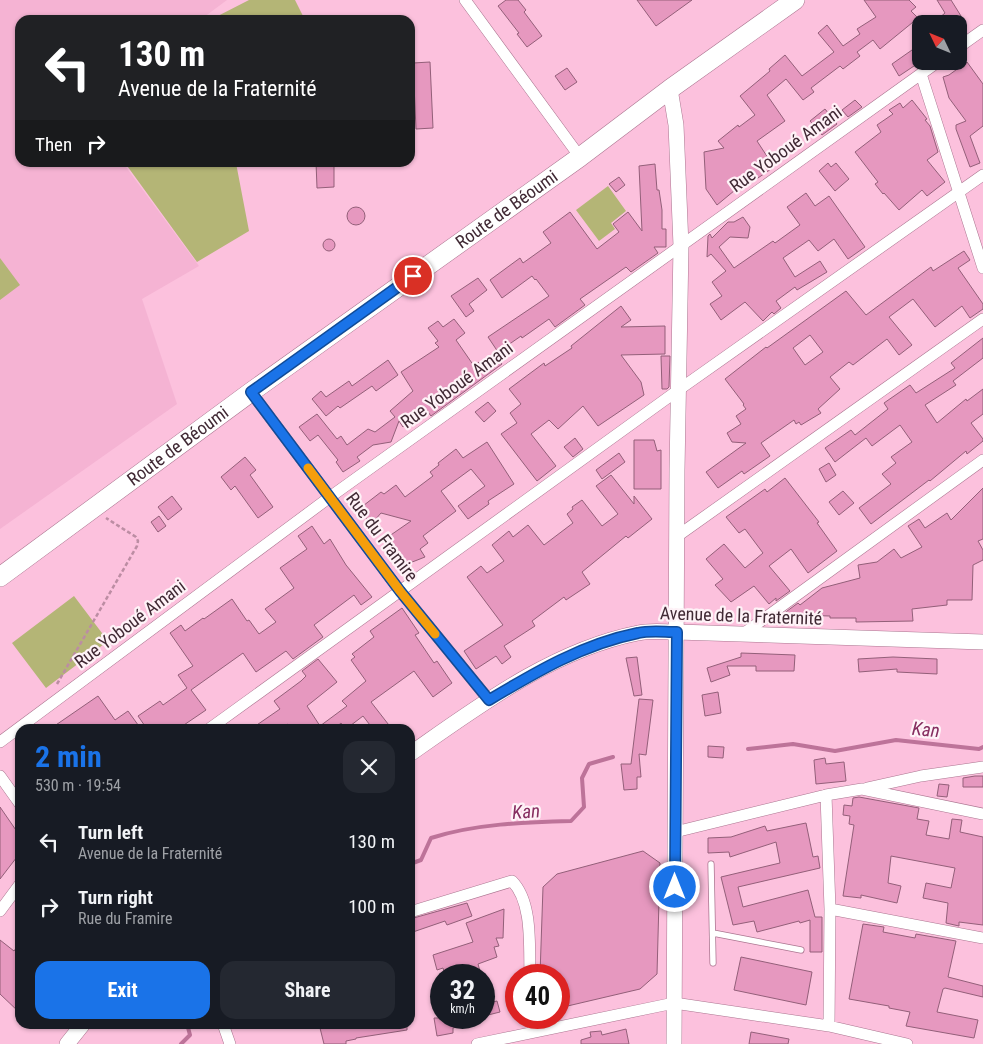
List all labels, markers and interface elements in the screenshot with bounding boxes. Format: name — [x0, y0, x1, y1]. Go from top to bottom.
north arrow — [912, 15, 968, 70]
map controls — [912, 15, 967, 70]
text: 130 m — [118, 34, 205, 75]
icon: left — [35, 35, 100, 100]
text: Avenue de la Fraternité — [118, 76, 316, 101]
street label: Rue Yoboué Amani — [726, 101, 846, 196]
icon: right — [82, 130, 110, 158]
text: Then — [35, 133, 72, 156]
street label: Route de Béoumi — [451, 165, 561, 253]
pin — [392, 255, 434, 297]
icon: arrive — [399, 262, 427, 290]
street label: Rue Yoboué Amani — [397, 337, 517, 432]
street label: Route de Béoumi — [123, 401, 232, 490]
street label: Rue du Framire — [342, 488, 423, 585]
street label: Rue Yoboué Amani — [70, 575, 189, 672]
street label: Avenue de la Fraternité — [660, 602, 823, 629]
water label: Kan — [911, 717, 941, 742]
text: 2 min — [35, 739, 102, 774]
button: close — [343, 741, 395, 793]
text: 530 m · 19:54 — [35, 776, 121, 795]
water label: Kan — [511, 799, 541, 824]
text: Turn left — [78, 821, 143, 844]
icon: left — [35, 828, 63, 856]
text: 130 m — [348, 830, 395, 853]
text: Avenue de la Fraternité — [78, 844, 222, 863]
position arrow — [648, 860, 700, 912]
text: Turn right — [78, 886, 153, 909]
icon: right — [35, 893, 63, 921]
text: 100 m — [348, 895, 395, 918]
text: Rue du Framire — [78, 909, 172, 928]
button: Exit — [35, 961, 210, 1019]
button: Share — [220, 961, 395, 1019]
speed limit sign: 40 — [505, 964, 570, 1029]
text: 32 — [450, 976, 475, 1005]
text: km/h — [450, 1002, 475, 1016]

